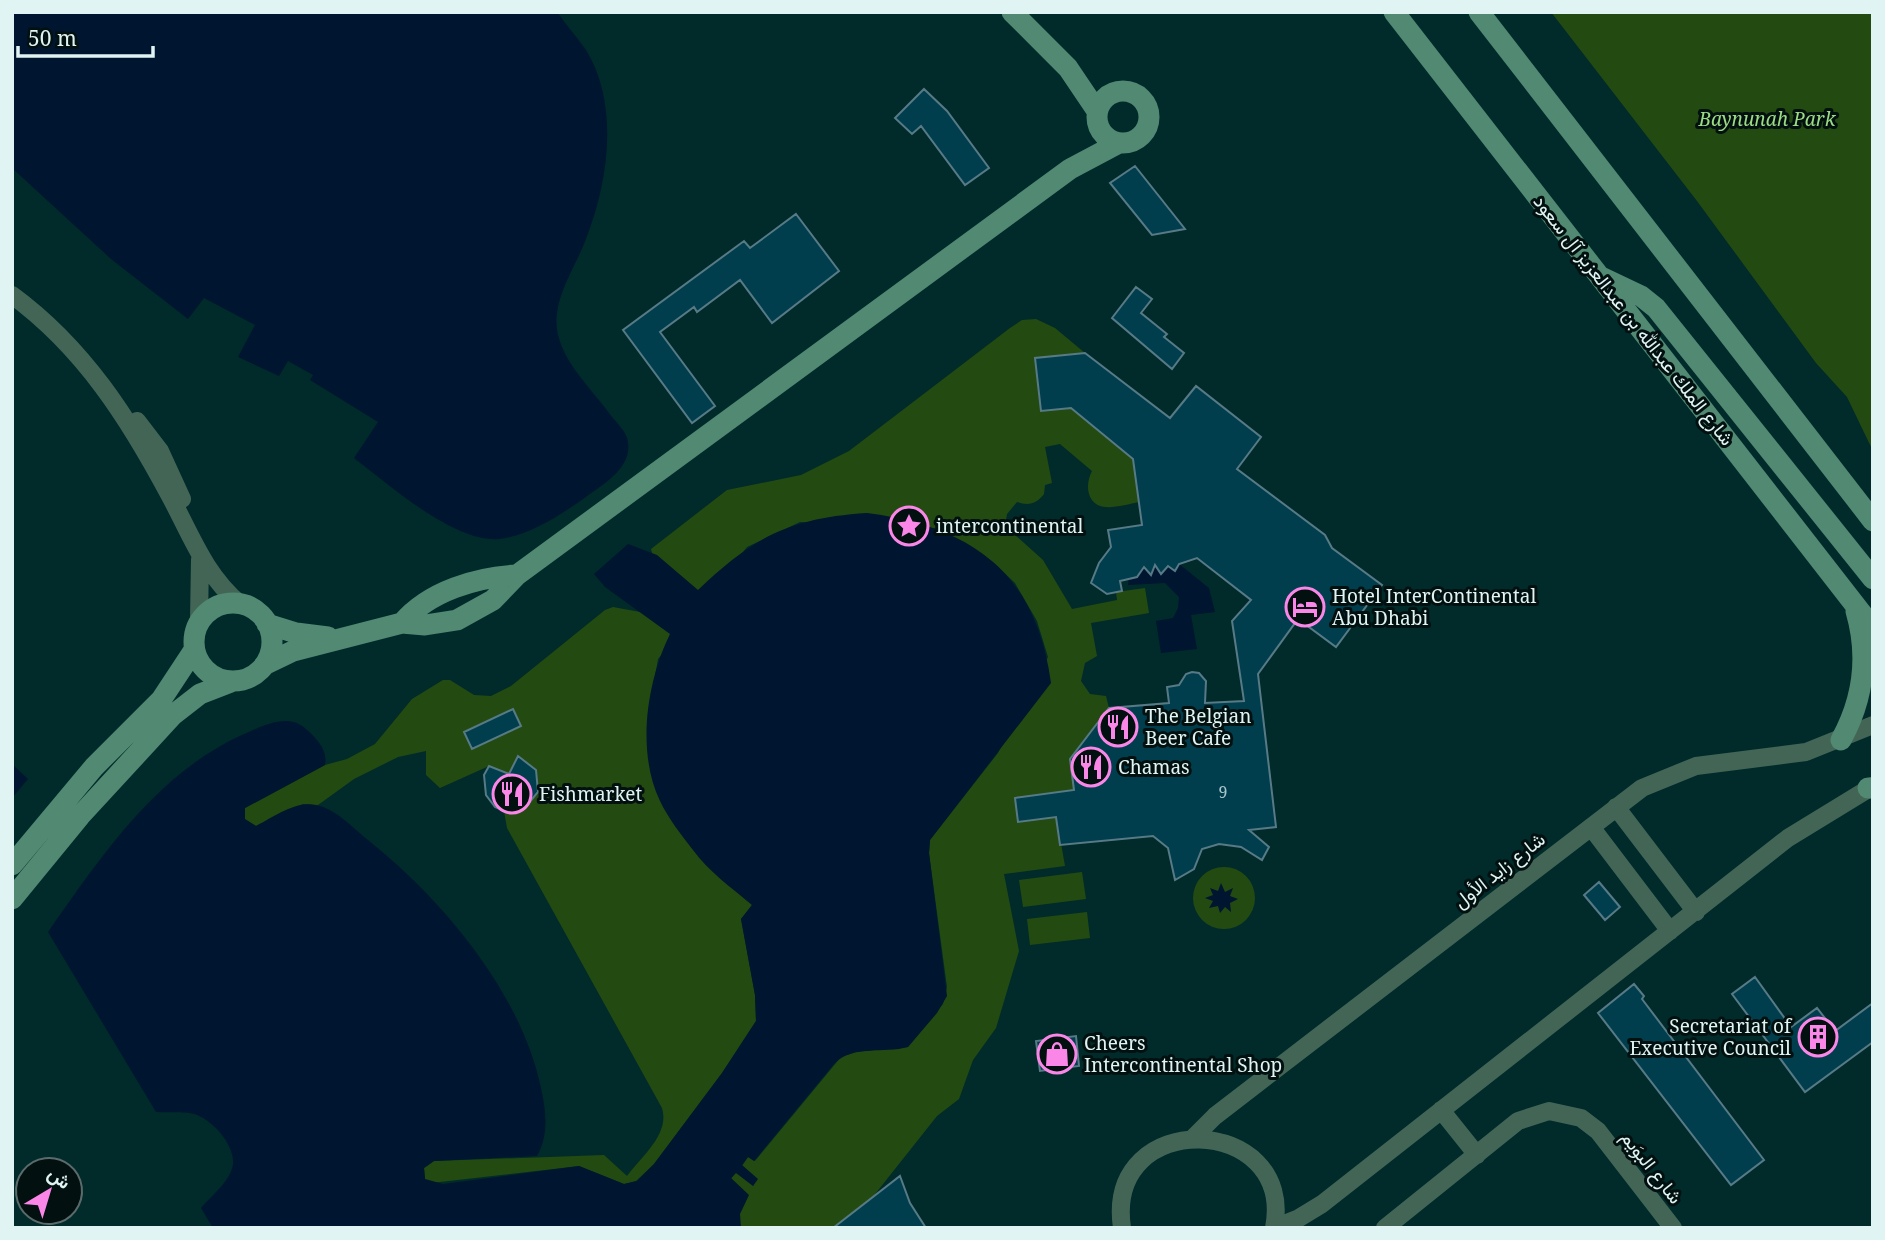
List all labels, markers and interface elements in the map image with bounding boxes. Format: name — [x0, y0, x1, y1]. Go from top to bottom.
scale bar — [18, 14, 152, 58]
text: 50 m — [28, 24, 77, 52]
park label: Baynunah Park — [1697, 106, 1837, 132]
street label: شارع الملك عبدالله بن عبدالعزيز آل سعود — [1528, 189, 1740, 451]
place icon: intercontinental — [888, 505, 930, 547]
place label: intercontinental — [936, 513, 1084, 539]
place label: Hotel InterContinental Abu Dhabi — [1332, 583, 1536, 631]
hotel icon: Hotel InterContinental Abu Dhabi — [1284, 586, 1326, 628]
place label: The Belgian Beer Cafe — [1145, 703, 1252, 751]
restaurant icon: The Belgian Beer Cafe — [1097, 706, 1139, 748]
restaurant icon: Chamas — [1070, 746, 1112, 788]
place label: Chamas — [1118, 754, 1190, 780]
restaurant icon: Fishmarket — [491, 773, 533, 815]
place label: Fishmarket — [539, 781, 642, 807]
house number: 9 — [1219, 781, 1227, 803]
street label: شارع زايد الأول — [1448, 826, 1550, 914]
place label: Secretariat of Executive Council — [1629, 1013, 1793, 1061]
building icon: Secretariat of Executive Council — [1797, 1016, 1839, 1058]
place label: Cheers Intercontinental Shop — [1084, 1030, 1282, 1078]
shop icon: Cheers Intercontinental Shop — [1036, 1033, 1078, 1075]
street label: شارع البوَيم — [1615, 1125, 1689, 1209]
north arrow — [14, 1156, 84, 1226]
text: ش — [42, 1160, 77, 1195]

